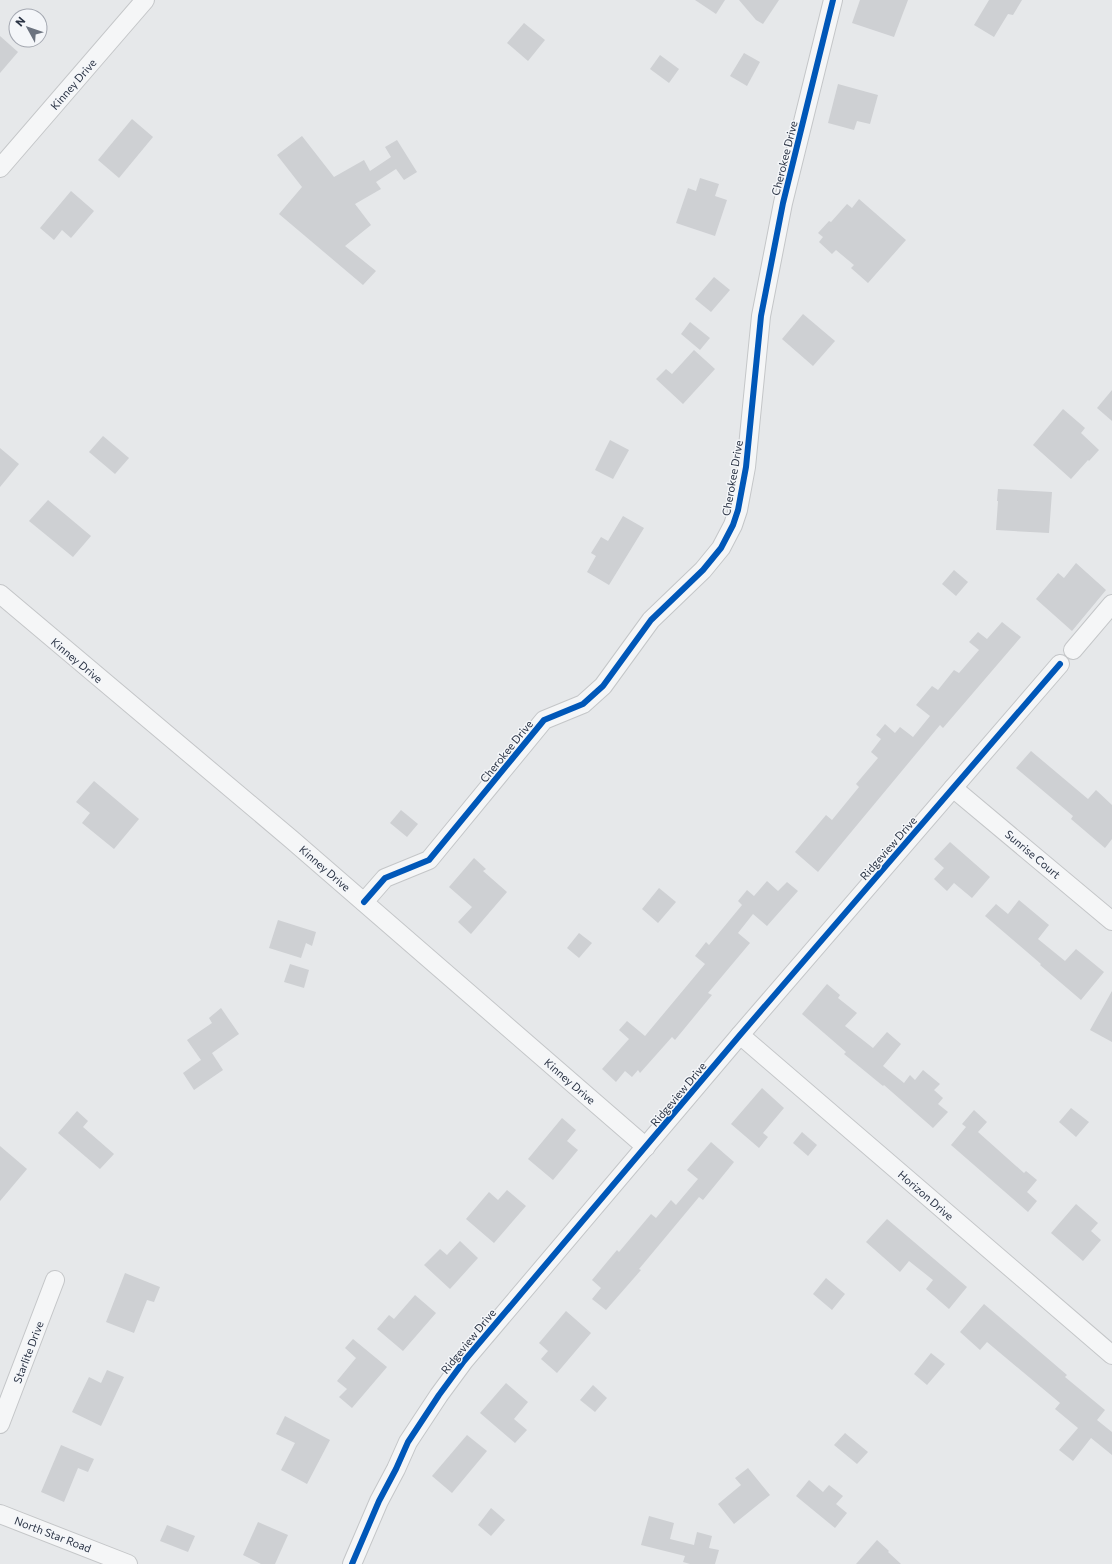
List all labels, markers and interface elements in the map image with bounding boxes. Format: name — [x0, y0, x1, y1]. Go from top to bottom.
north arrow — [8, 8, 48, 48]
text: N — [12, 14, 28, 29]
street label: Kinney Drive — [47, 56, 99, 112]
street label: Cherokee Drive — [768, 119, 800, 197]
street label: Cherokee Drive — [719, 439, 745, 517]
street label: Kinney Drive — [49, 635, 105, 685]
street label: Cherokee Drive — [477, 717, 535, 785]
street label: Ridgeview Drive — [857, 814, 919, 882]
street label: Sunrise Court — [1003, 827, 1064, 881]
street label: Kinney Drive — [297, 842, 353, 894]
street label: Kinney Drive — [542, 1055, 598, 1107]
street label: Ridgeview Drive — [647, 1059, 709, 1129]
street label: Horizon Drive — [896, 1167, 956, 1223]
street label: Ridgeview Drive — [438, 1306, 498, 1376]
street label: Starlite Drive — [10, 1319, 46, 1385]
street label: North Star Road — [13, 1513, 93, 1555]

